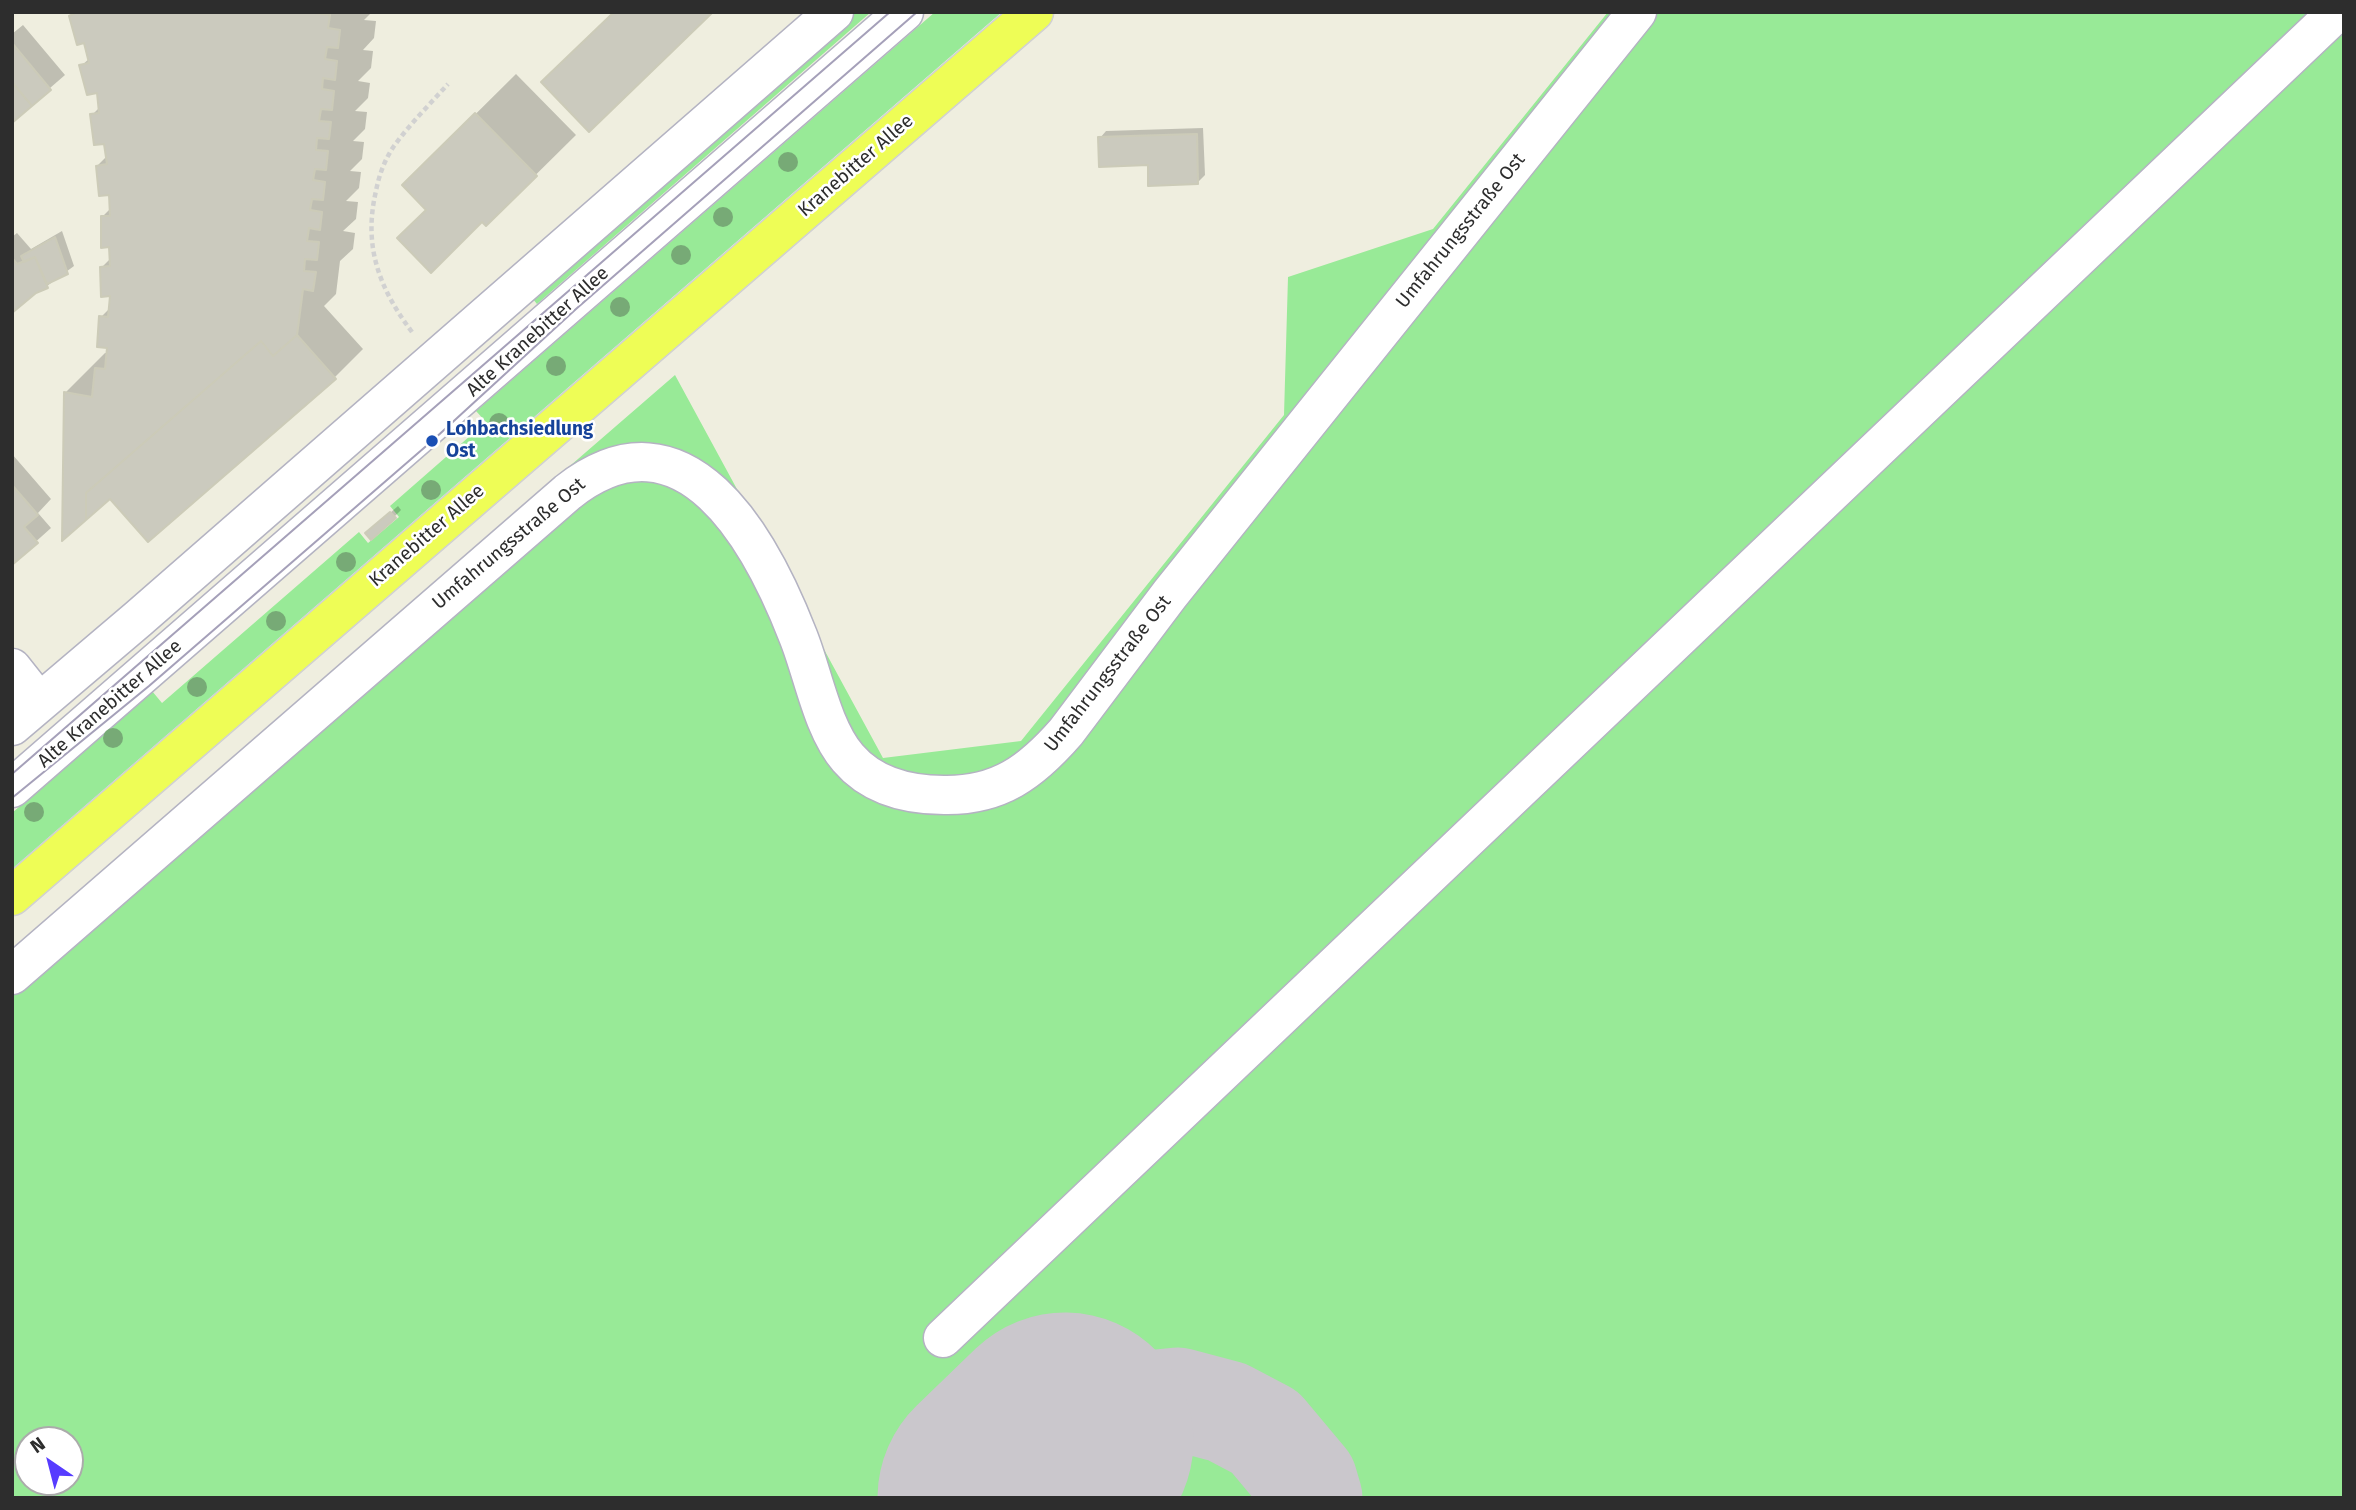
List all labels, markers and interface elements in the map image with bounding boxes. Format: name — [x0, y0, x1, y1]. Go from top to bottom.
street label: Kranebitter Allee — [794, 110, 918, 222]
street label: Umfahrungsstraße Ost — [1392, 149, 1530, 313]
street label: Alte Kranebitter Allee — [462, 262, 614, 402]
place label: Lohbachsiedlung Ost — [446, 419, 593, 463]
marker: Lohbachsiedlung Ost — [424, 433, 440, 449]
street label: Umfahrungsstraße Ost — [428, 473, 590, 615]
street label: Kranebitter Allee — [365, 480, 489, 592]
street label: Umfahrungsstraße Ost — [1040, 591, 1176, 757]
street label: Alte Kranebitter Allee — [33, 635, 187, 773]
north arrow — [14, 1426, 84, 1496]
text: N — [26, 1432, 50, 1458]

